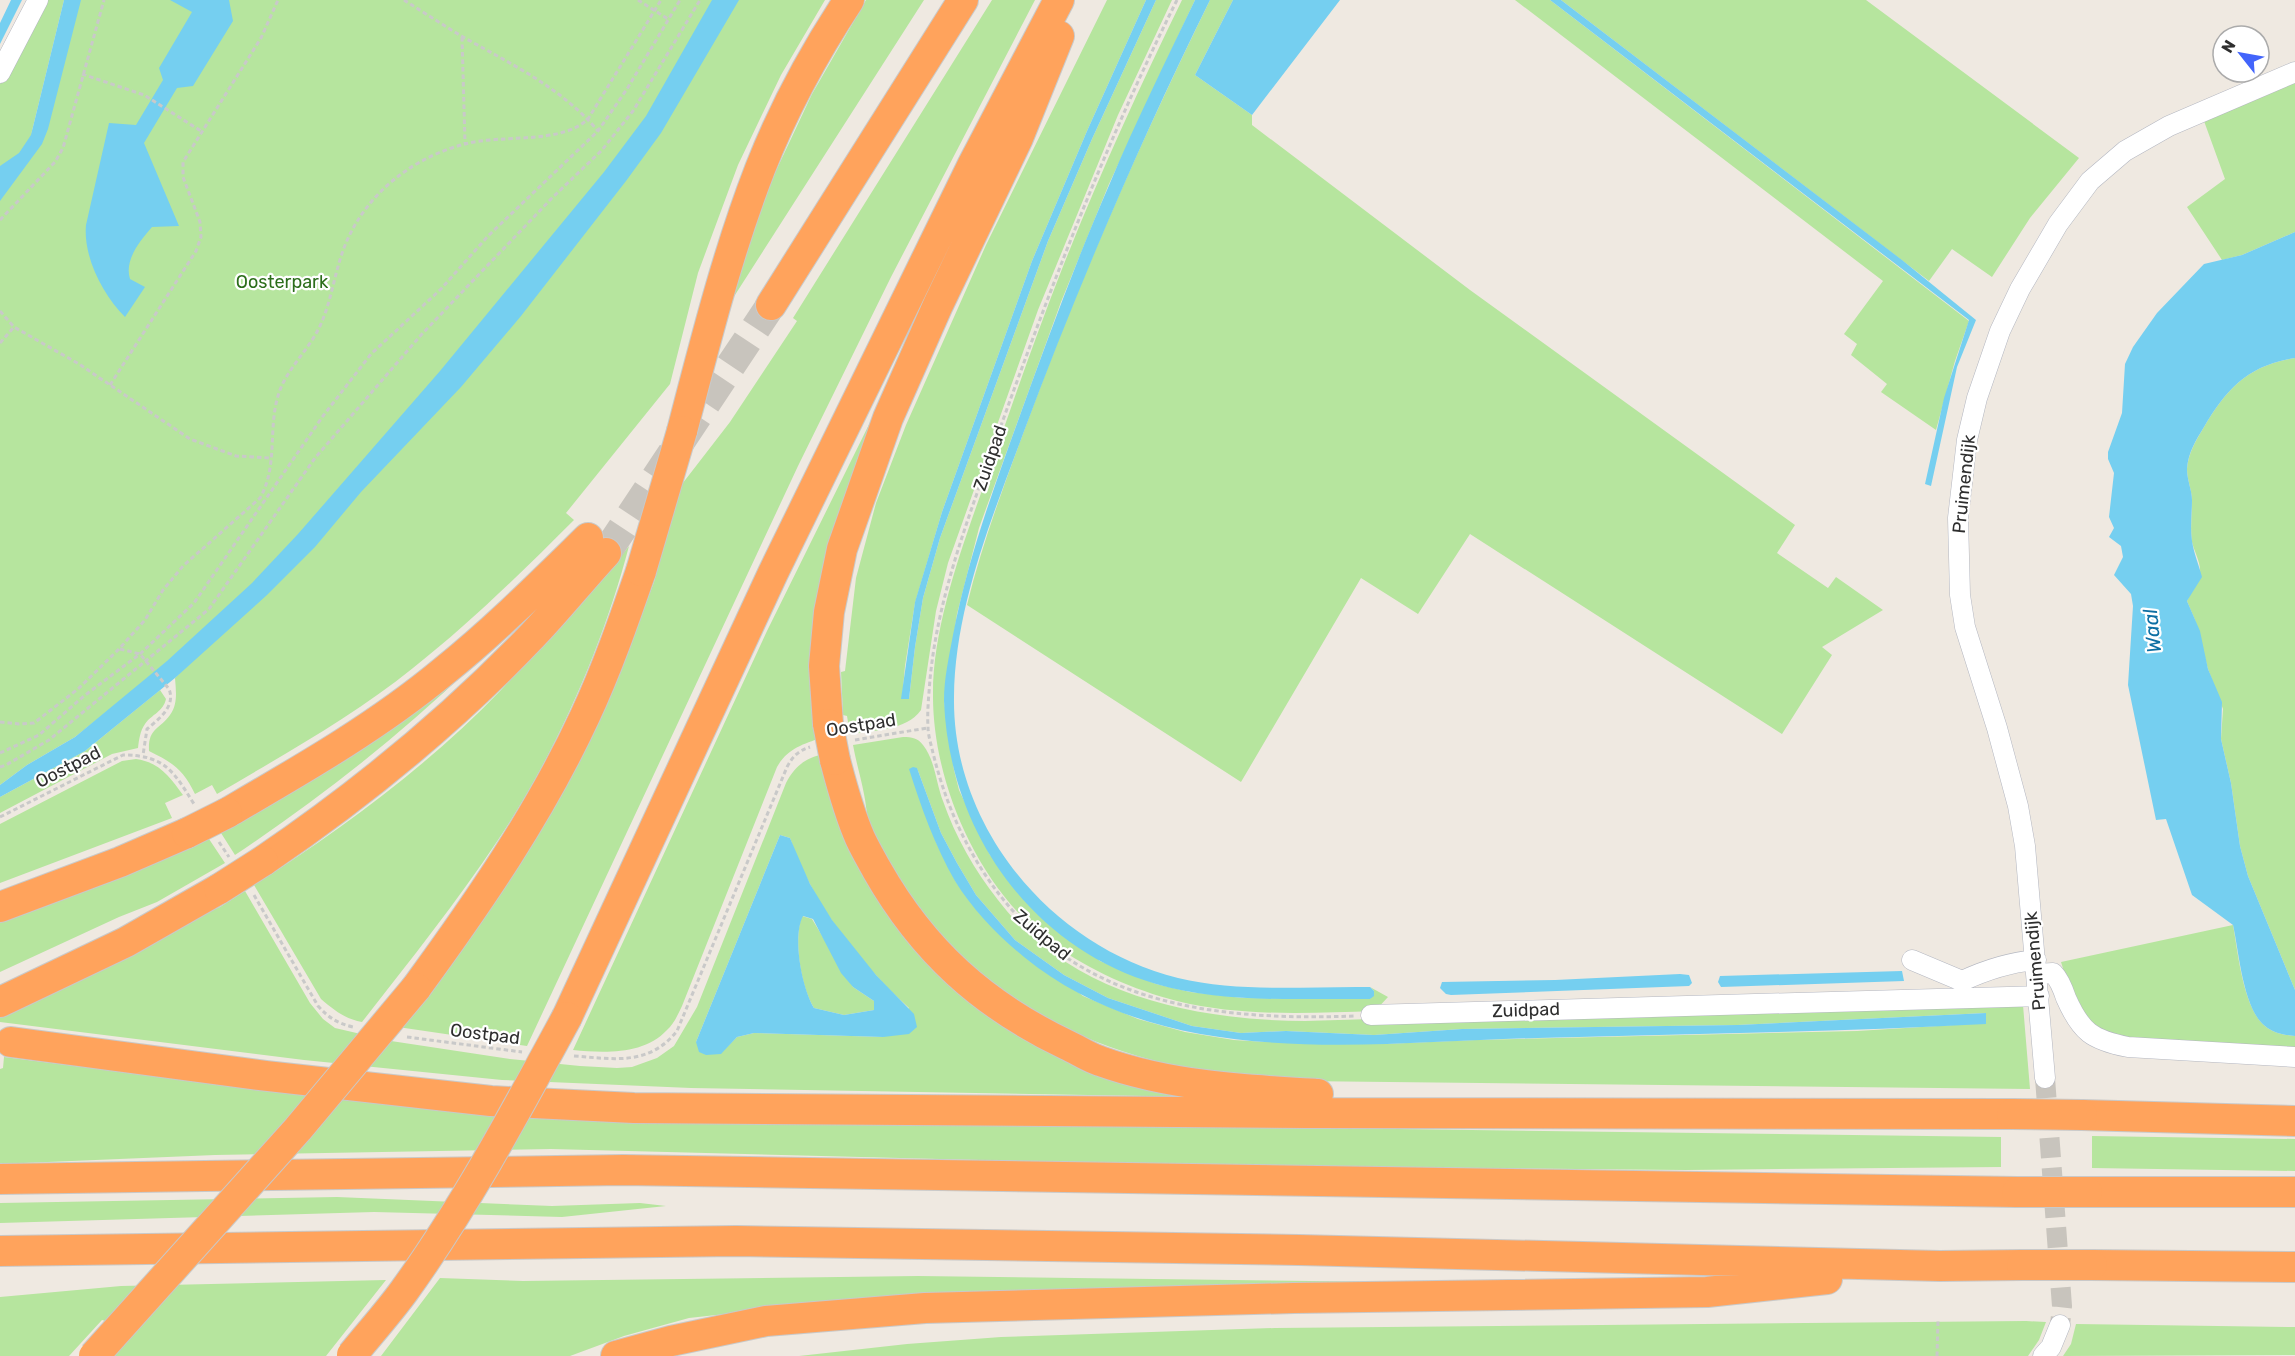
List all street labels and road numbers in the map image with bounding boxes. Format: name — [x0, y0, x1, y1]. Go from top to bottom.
street label: Zuidpad — [969, 422, 1011, 494]
street label: Pruimendijk — [1948, 433, 1980, 535]
street label: Oostpad — [825, 709, 897, 741]
street label: Oostpad — [32, 741, 104, 793]
street label: Zuidpad — [1009, 905, 1075, 965]
street label: Pruimendijk — [2020, 910, 2050, 1012]
street label: Zuidpad — [1492, 998, 1560, 1022]
street label: Oostpad — [449, 1019, 521, 1049]

